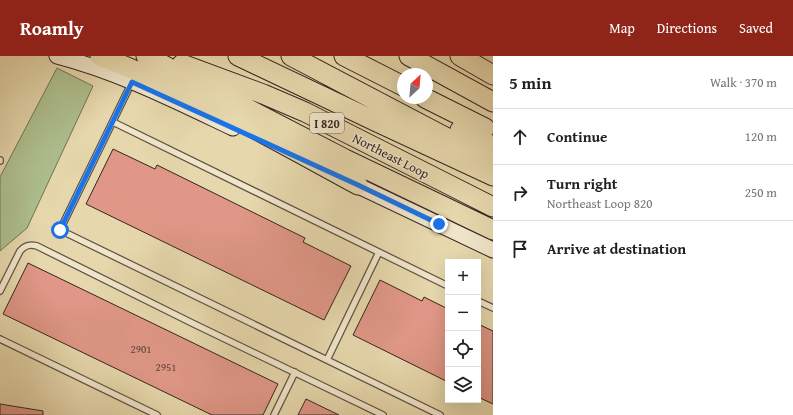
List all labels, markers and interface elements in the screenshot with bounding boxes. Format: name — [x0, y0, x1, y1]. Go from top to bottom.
text: Roamly — [20, 14, 84, 42]
text: Map — [609, 18, 635, 38]
text: Directions — [657, 18, 717, 38]
text: Saved — [739, 18, 773, 38]
north arrow — [397, 68, 433, 104]
text: 5 min — [509, 70, 551, 95]
text: Walk · 370 m — [710, 73, 777, 92]
road number: I 820 — [310, 113, 344, 133]
icon: ahead — [509, 126, 531, 148]
text: Continue — [547, 126, 608, 147]
text: 120 m — [745, 127, 777, 146]
street label: Northeast Loop — [349, 128, 433, 184]
text: Turn right — [547, 173, 618, 194]
icon: right — [509, 182, 531, 204]
text: 250 m — [745, 183, 777, 202]
text: Northeast Loop 820 — [547, 194, 653, 213]
route end — [430, 215, 448, 233]
route start — [51, 221, 69, 239]
icon: arrive — [509, 238, 531, 260]
text: Arrive at destination — [547, 238, 686, 259]
map controls — [445, 259, 481, 403]
button: + — [445, 259, 481, 295]
button: − — [445, 295, 481, 331]
button: locate — [445, 331, 481, 367]
house number: 2901 — [130, 341, 152, 357]
house number: 2951 — [155, 359, 177, 375]
button: layers — [445, 367, 481, 403]

